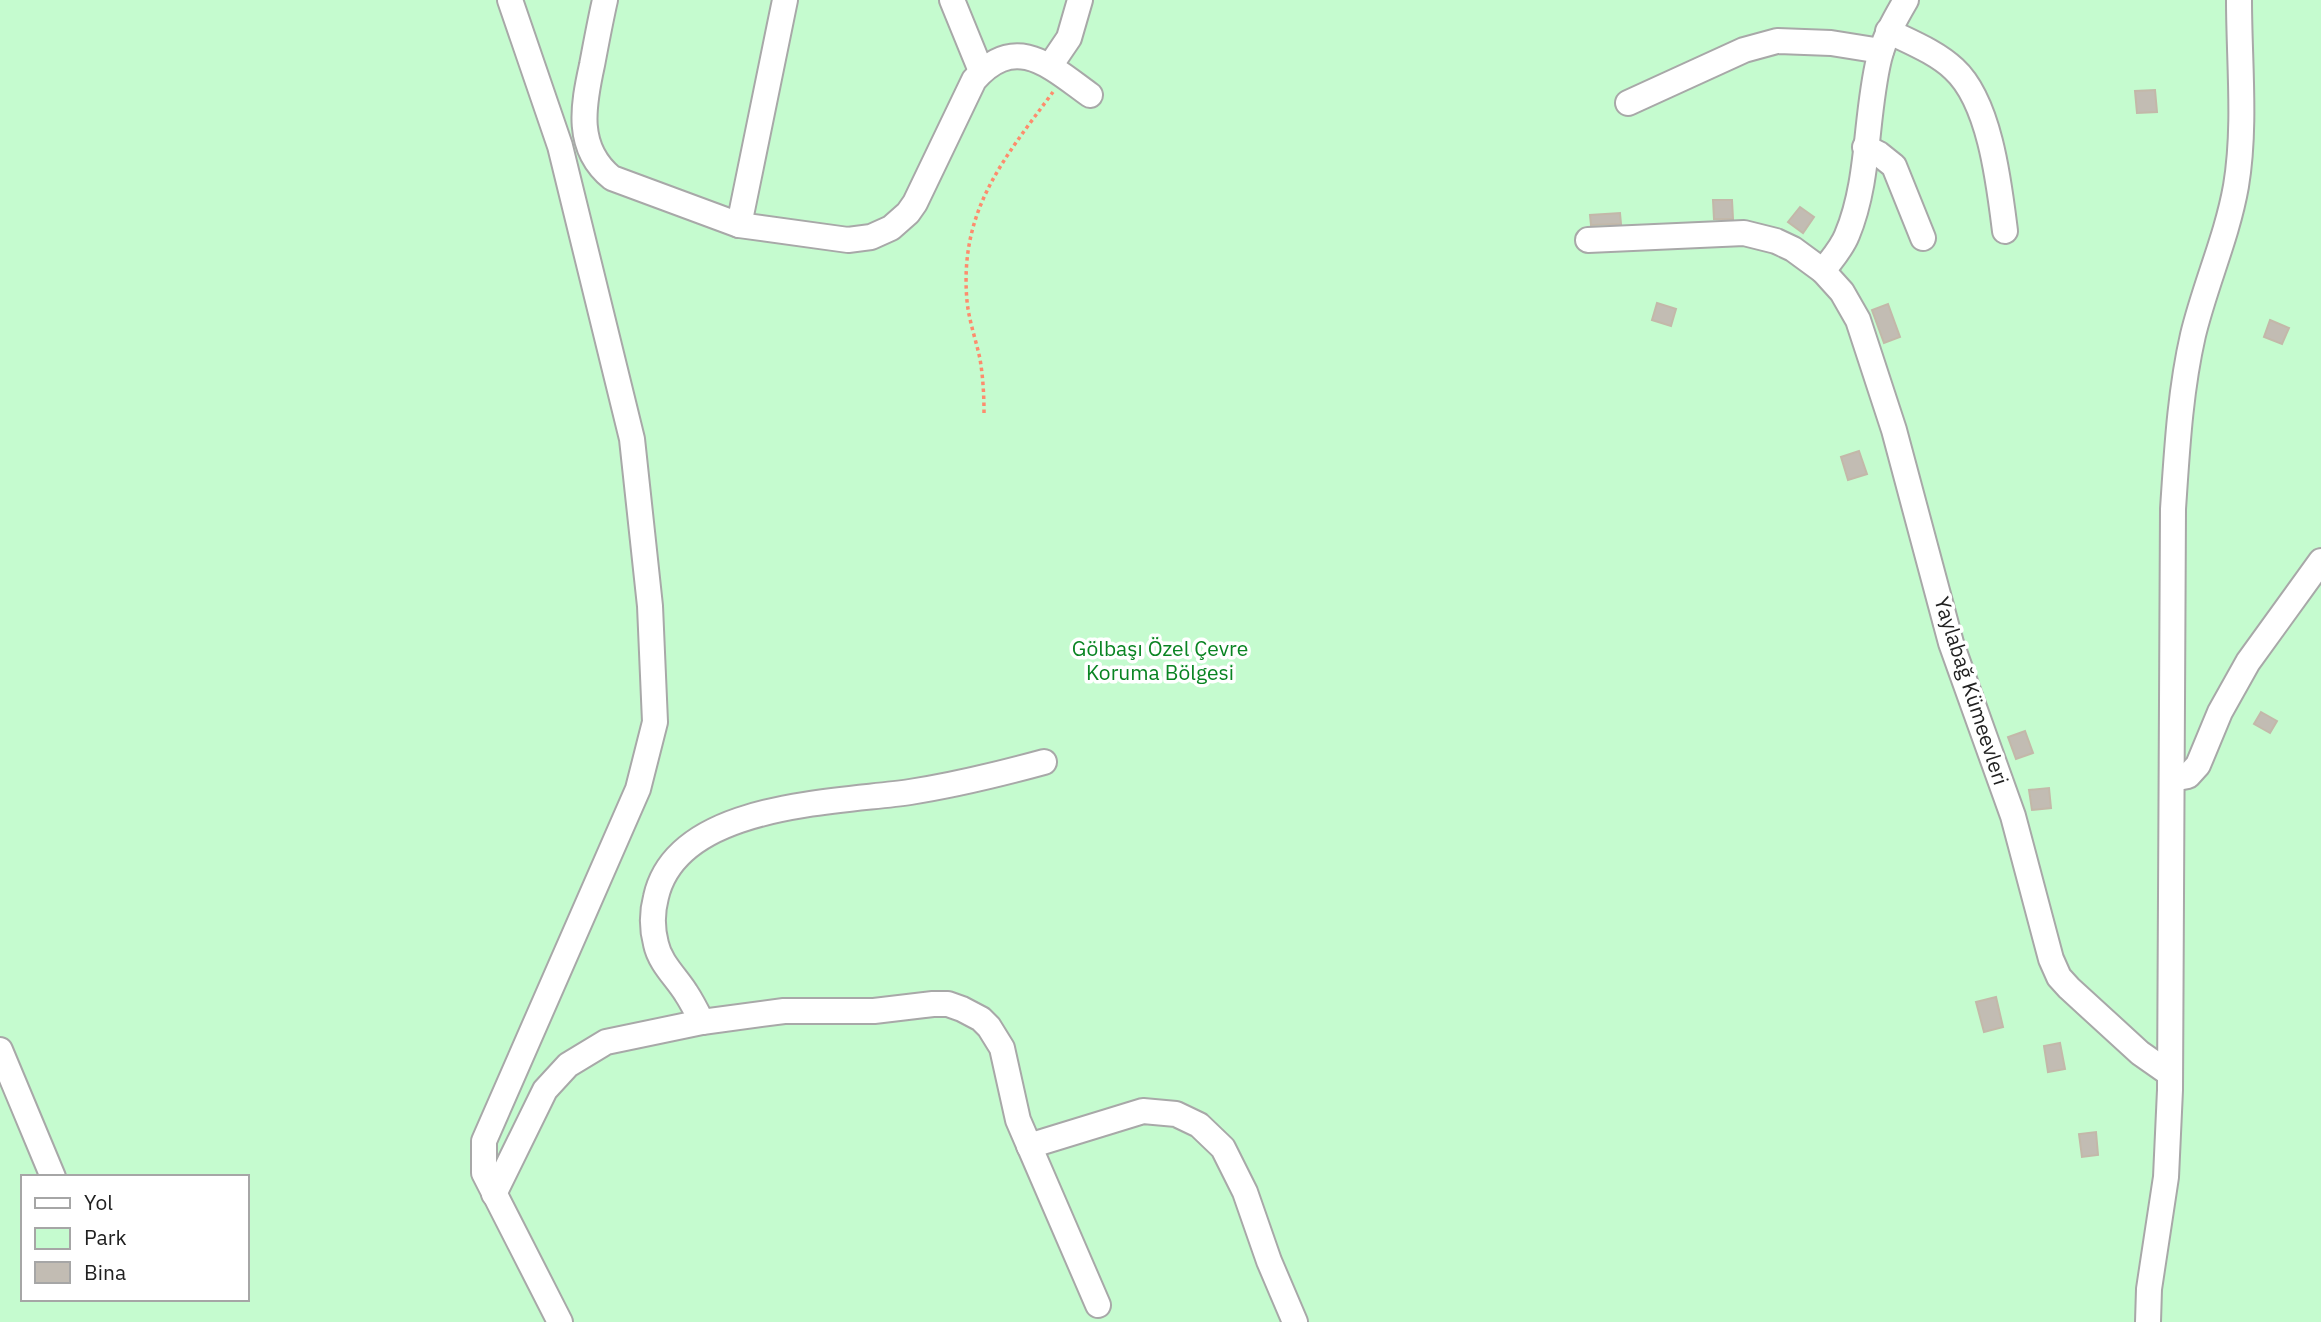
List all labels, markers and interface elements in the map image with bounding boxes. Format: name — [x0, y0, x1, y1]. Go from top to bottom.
street label: Yaylabağ Kümeevleri — [1928, 593, 2016, 788]
park label: Gölbaşı Özel Çevre Koruma Bölgesi — [1072, 634, 1248, 686]
legend — [21, 1175, 248, 1301]
text: Yol — [84, 1188, 113, 1216]
text: Park — [84, 1223, 127, 1251]
text: Bina — [84, 1258, 126, 1286]

